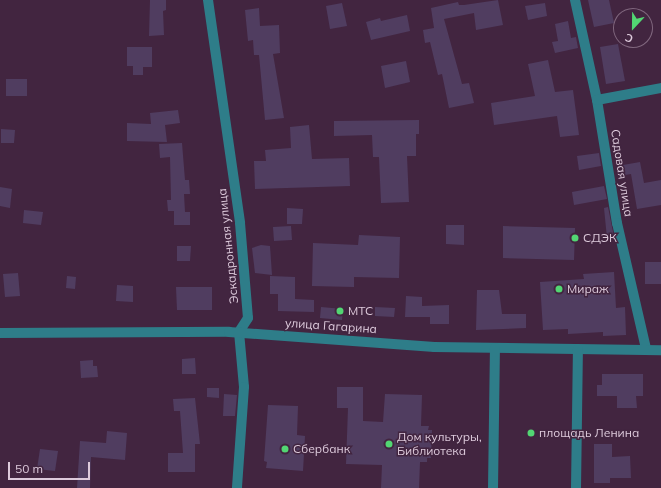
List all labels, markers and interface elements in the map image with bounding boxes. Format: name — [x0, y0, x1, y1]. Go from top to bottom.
north arrow — [613, 8, 653, 48]
text: С — [623, 30, 635, 46]
street label: Садовая улица — [608, 128, 636, 218]
street label: Эскадронная улица — [215, 188, 241, 304]
place label: СДЭК — [583, 231, 617, 245]
marker: СДЭК — [570, 233, 580, 243]
place label: Мираж — [567, 282, 609, 296]
marker: Мираж — [554, 284, 564, 294]
place label: МТС — [348, 304, 373, 318]
marker: МТС — [335, 306, 345, 316]
street label: улица Гагарина — [285, 316, 377, 336]
place label: площадь Ленина — [539, 426, 639, 440]
marker: площадь Ленина — [526, 428, 536, 438]
place label: Дом культуры, Библиотека — [397, 430, 482, 458]
marker: Дом культуры, Библиотека — [384, 439, 394, 449]
place label: Сбербанк — [293, 442, 350, 456]
marker: Сбербанк — [280, 444, 290, 454]
scale bar — [10, 454, 92, 480]
text: 50 m — [15, 461, 43, 476]

